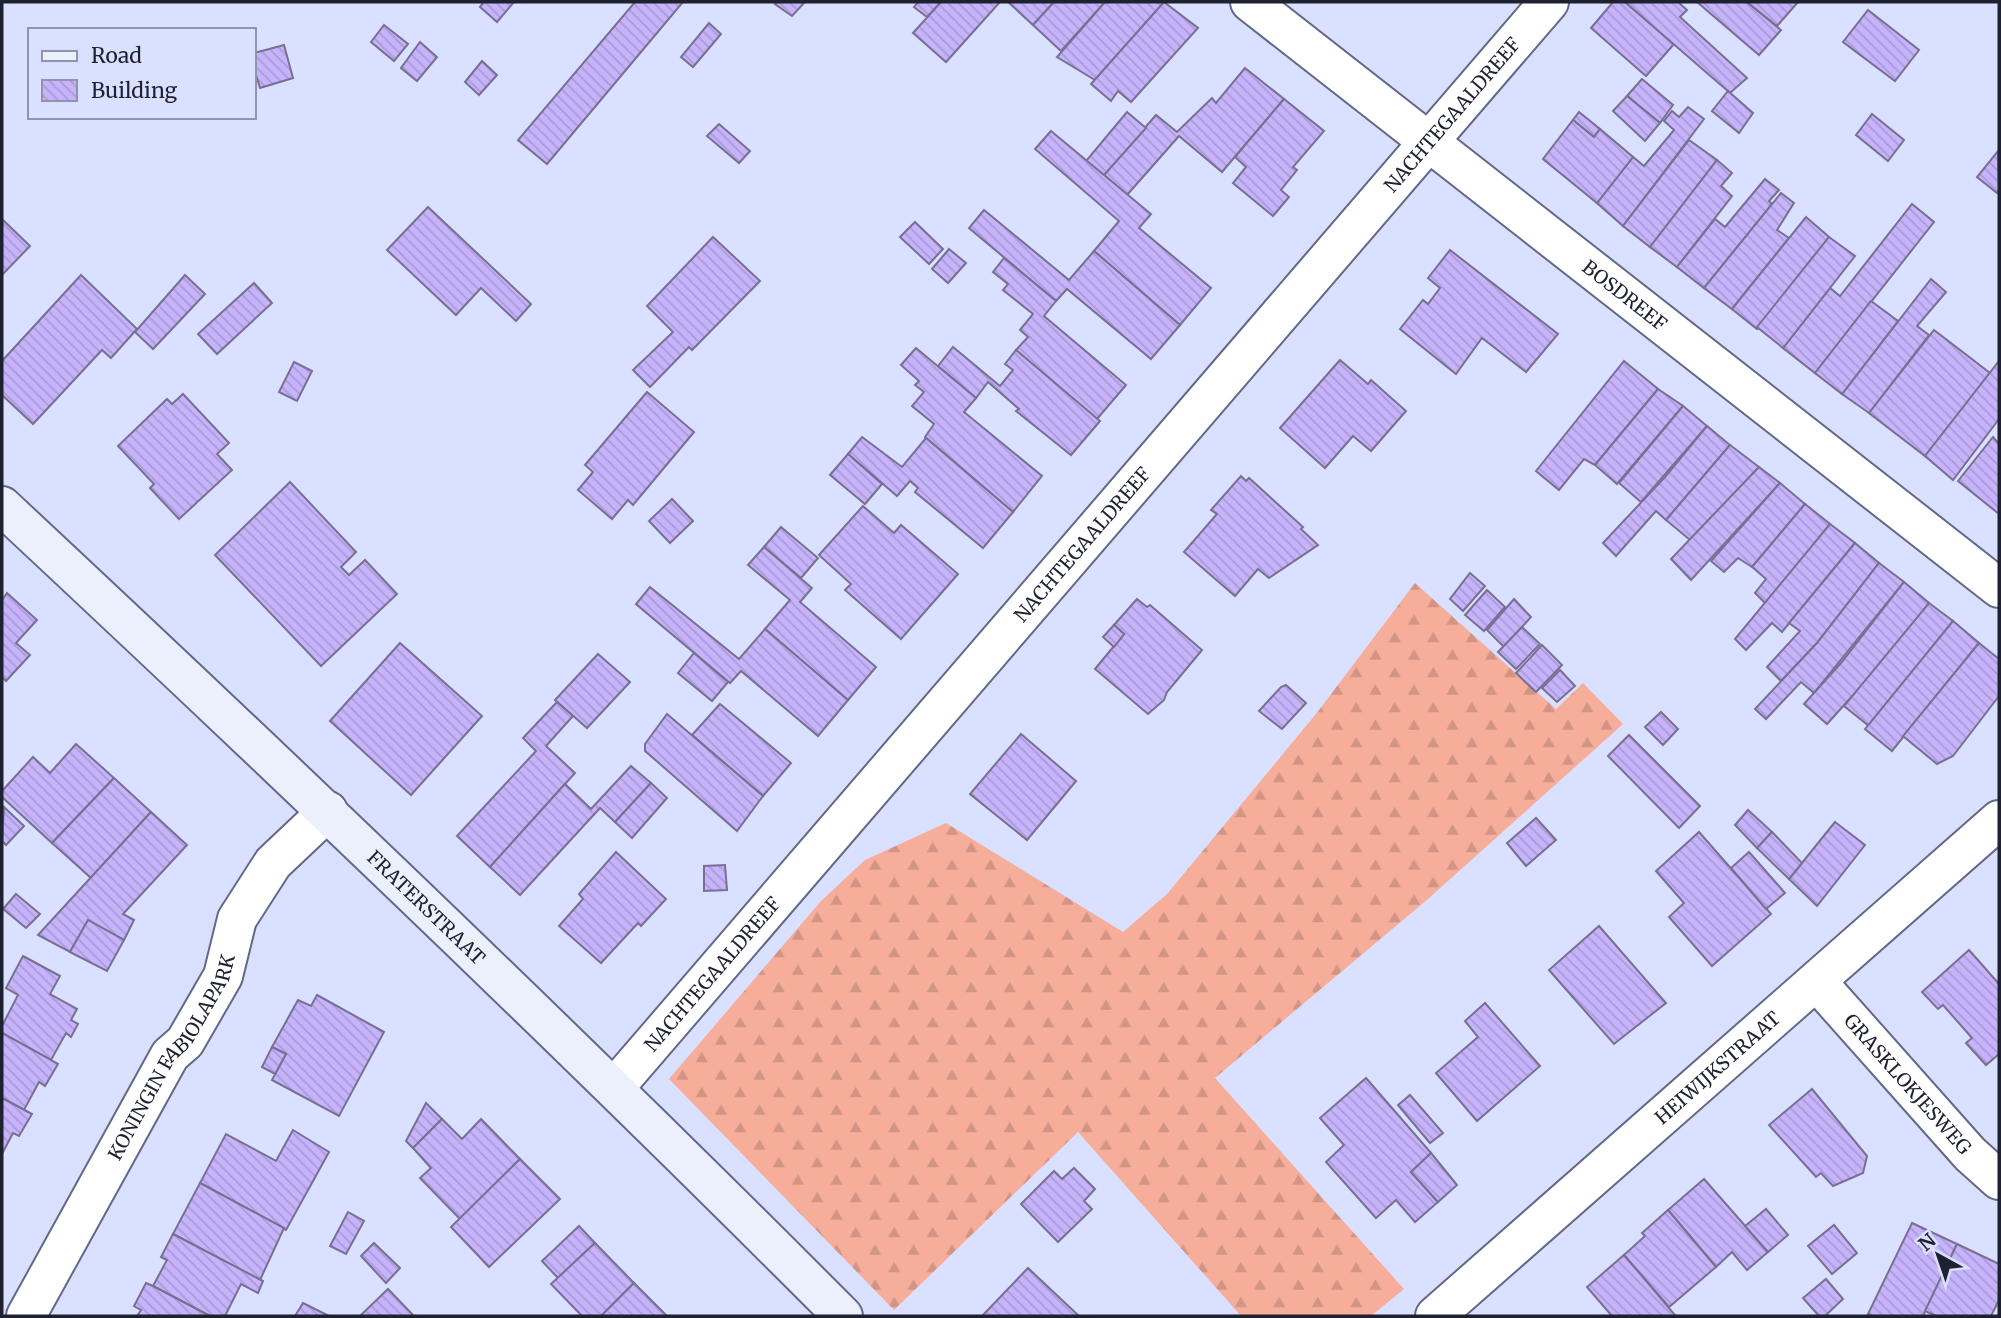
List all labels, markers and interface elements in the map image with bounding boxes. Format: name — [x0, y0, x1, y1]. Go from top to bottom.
legend — [28, 28, 256, 119]
street label: NACHTEGAALDREEF — [1379, 32, 1525, 197]
text: Road — [91, 42, 142, 69]
text: Building — [91, 77, 178, 104]
street label: BOSDREEF — [1578, 255, 1672, 336]
street label: NACHTEGAALDREEF — [1009, 462, 1156, 627]
street label: FRATERSTRAAT — [362, 845, 490, 969]
street label: NACHTEGAALDREEF — [639, 892, 786, 1056]
street label: KONINGIN FABIOLAPARK — [103, 952, 240, 1164]
street label: HEIWIJKSTRAAT — [1650, 1006, 1785, 1129]
street label: GRASKLOKJESWEG — [1839, 1009, 1977, 1159]
north arrow — [1903, 1220, 1973, 1290]
text: N — [1914, 1228, 1941, 1256]

